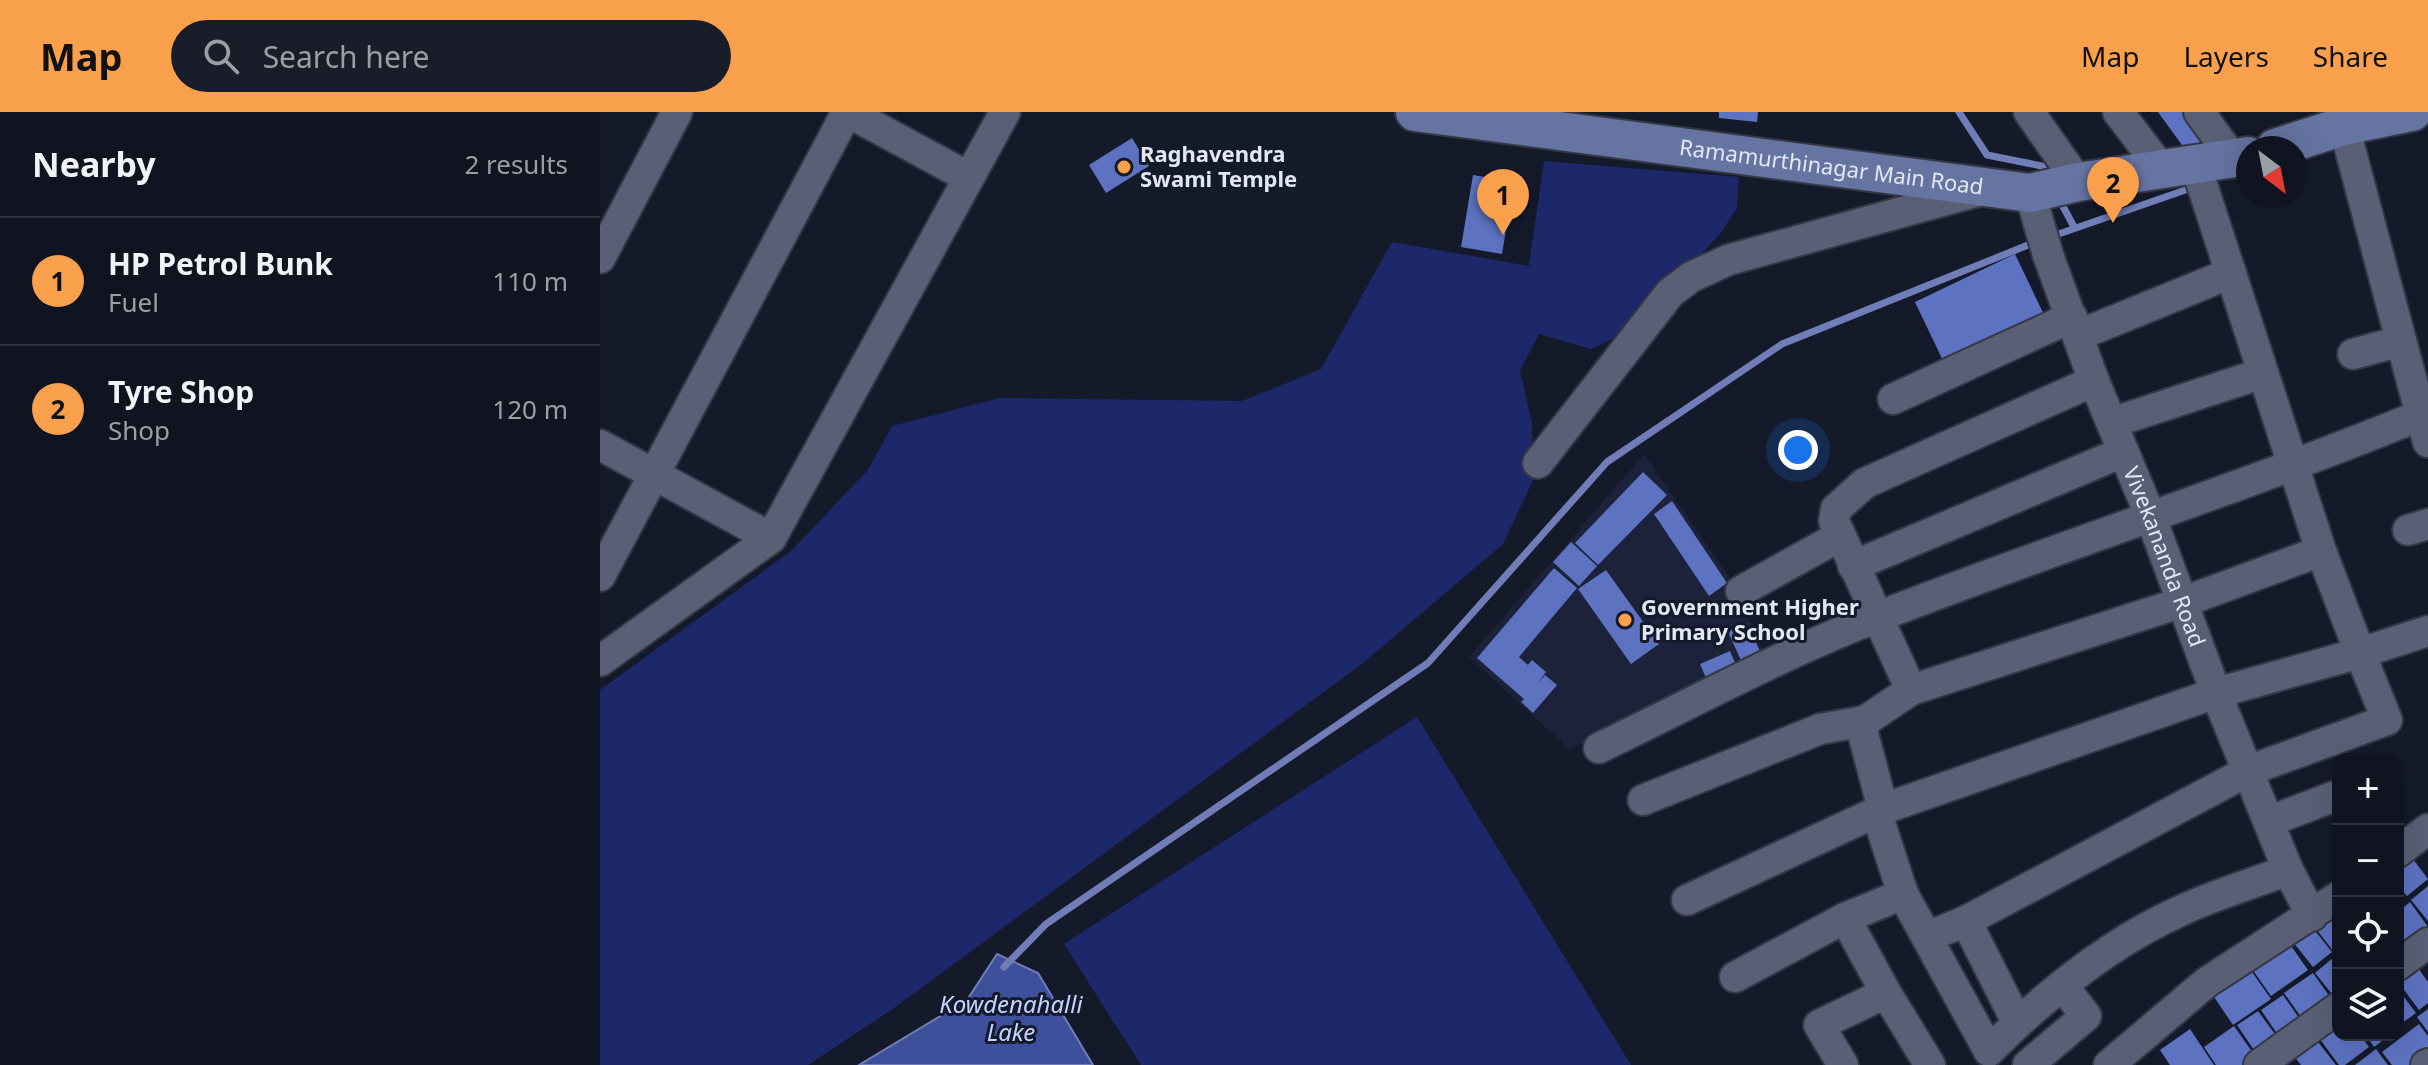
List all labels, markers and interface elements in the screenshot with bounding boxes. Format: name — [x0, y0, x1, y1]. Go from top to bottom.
search box — [171, 20, 731, 92]
text: Map — [40, 30, 123, 82]
icon: search — [199, 34, 243, 78]
text: Search here — [263, 36, 430, 77]
text: Map — [2081, 37, 2139, 75]
text: Layers — [2183, 37, 2269, 75]
text: Share — [2313, 37, 2388, 75]
street label: Ramamurthinagar Main Road — [1678, 131, 1985, 201]
north arrow — [2236, 136, 2308, 208]
place label: Raghavendra Swami Temple — [1140, 138, 1297, 193]
text: Nearby — [32, 141, 156, 187]
text: 2 results — [464, 146, 568, 182]
pin: 2 — [2087, 157, 2139, 223]
marker: Raghavendra Swami Temple — [1115, 158, 1133, 176]
pin: 1 — [1477, 169, 1529, 235]
text: HP Petrol Bunk — [108, 243, 333, 284]
text: 1 — [51, 263, 65, 299]
text: 110 m — [492, 263, 568, 299]
text: Fuel — [108, 284, 159, 320]
text: Tyre Shop — [108, 371, 254, 412]
text: 2 — [51, 391, 65, 427]
text: 120 m — [492, 391, 568, 427]
text: Shop — [108, 412, 170, 448]
your location — [1778, 430, 1818, 470]
street label: Vivekananda Road — [2117, 462, 2213, 651]
place label: Government Higher Primary School — [1641, 591, 1859, 646]
marker: Government Higher Primary School — [1616, 611, 1634, 629]
map controls — [2332, 753, 2404, 1041]
button: + — [2332, 753, 2404, 825]
button: − — [2332, 825, 2404, 897]
button: locate — [2332, 897, 2404, 969]
button: layers — [2332, 969, 2404, 1041]
water label: Kowdenahalli Lake — [939, 987, 1083, 1048]

